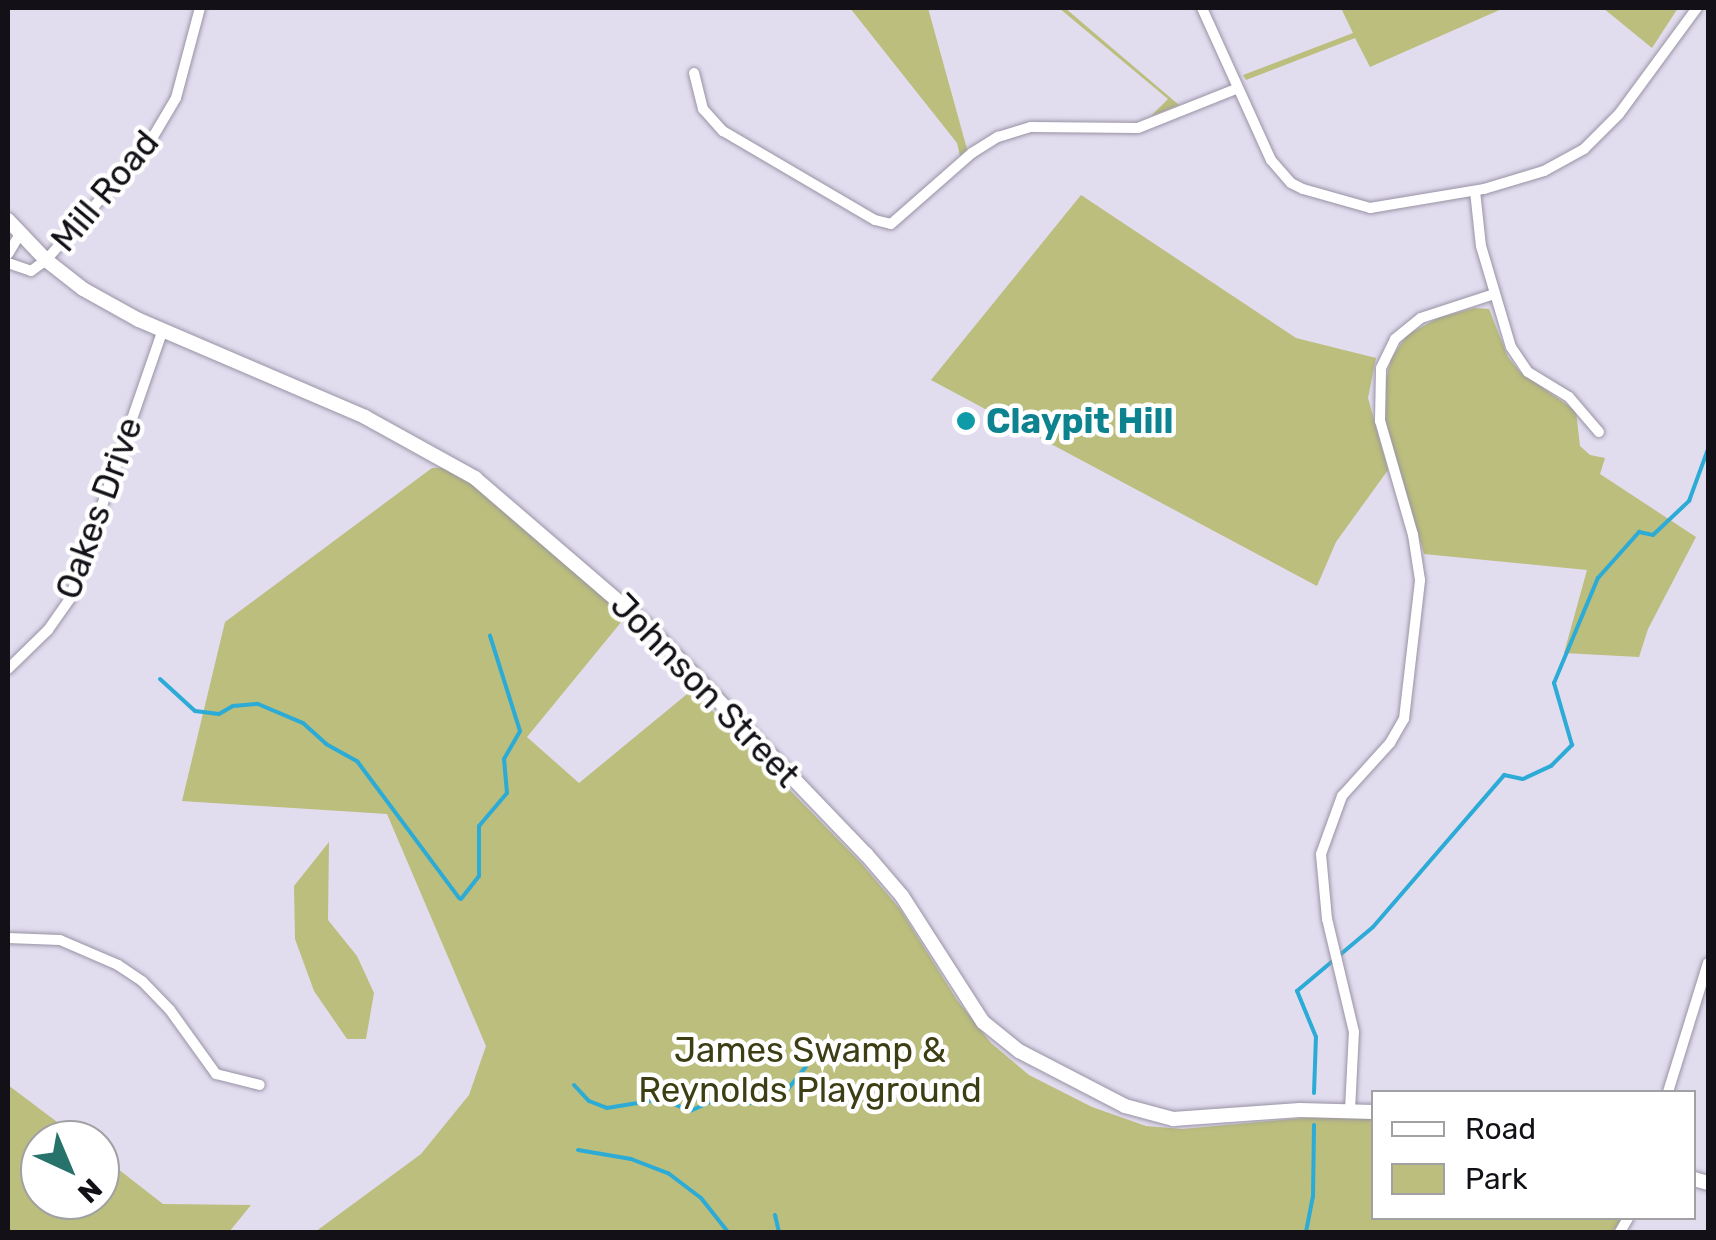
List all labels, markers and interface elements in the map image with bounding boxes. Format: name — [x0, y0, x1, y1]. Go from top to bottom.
street label: Mill Road — [42, 122, 168, 260]
place label: Claypit Hill — [986, 400, 1174, 442]
marker: Claypit Hill — [955, 410, 977, 432]
street label: Oakes Drive — [47, 411, 151, 605]
street label: Johnson Street — [602, 584, 808, 796]
park label: James Swamp & Reynolds Playground — [638, 1029, 982, 1111]
legend — [1371, 1090, 1696, 1220]
text: Road — [1465, 1111, 1536, 1147]
north arrow — [20, 1120, 120, 1220]
text: Park — [1465, 1161, 1527, 1197]
text: N — [71, 1172, 109, 1209]

